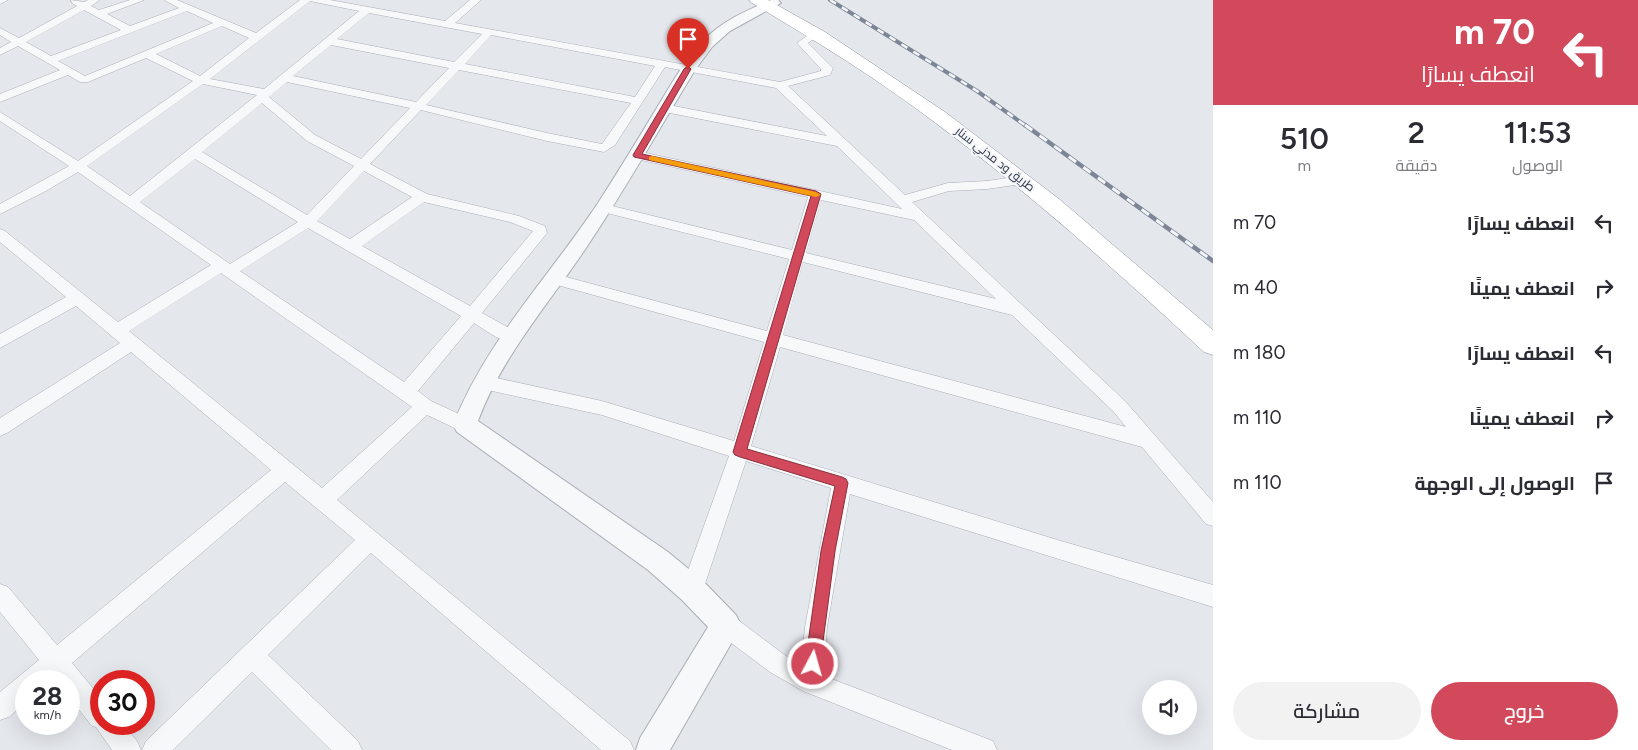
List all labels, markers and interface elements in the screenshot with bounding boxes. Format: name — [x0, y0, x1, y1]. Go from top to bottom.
text: 70 m — [1454, 11, 1535, 53]
pin — [667, 18, 709, 69]
icon: left — [1553, 20, 1618, 85]
icon: arrive — [674, 25, 702, 53]
text: انعطف يسارًا — [1421, 61, 1535, 88]
text: 2 — [1408, 114, 1425, 151]
text: 11:53 — [1504, 114, 1571, 151]
text: 510 — [1280, 120, 1329, 157]
street label: طريق ود مدني سنار — [950, 123, 1037, 197]
text: m — [1297, 156, 1311, 175]
text: دقيقة — [1396, 156, 1437, 175]
text: الوصول — [1512, 156, 1563, 175]
icon: left — [1590, 209, 1618, 237]
text: 70 m — [1233, 211, 1276, 234]
text: انعطف يسارًا — [1467, 212, 1575, 235]
icon: right — [1590, 274, 1618, 302]
text: 40 m — [1233, 276, 1278, 299]
text: انعطف يمينًا — [1469, 277, 1575, 300]
icon: left — [1590, 339, 1618, 367]
text: 180 m — [1233, 341, 1286, 364]
text: انعطف يسارًا — [1467, 342, 1575, 365]
icon: right — [1590, 404, 1618, 432]
text: 110 m — [1233, 406, 1282, 429]
text: انعطف يمينًا — [1469, 407, 1575, 430]
icon: arrive — [1590, 469, 1618, 497]
text: 110 m — [1233, 471, 1282, 494]
text: الوصول إلى الوجهة — [1415, 472, 1575, 495]
position arrow — [786, 637, 838, 689]
speed limit sign: 30 — [90, 670, 155, 735]
map controls — [1142, 680, 1197, 735]
button: sound — [1142, 680, 1197, 735]
text: 28 — [33, 681, 62, 711]
button: مشاركة — [1233, 682, 1421, 740]
button: خروج — [1431, 682, 1618, 740]
text: km/h — [34, 708, 61, 722]

